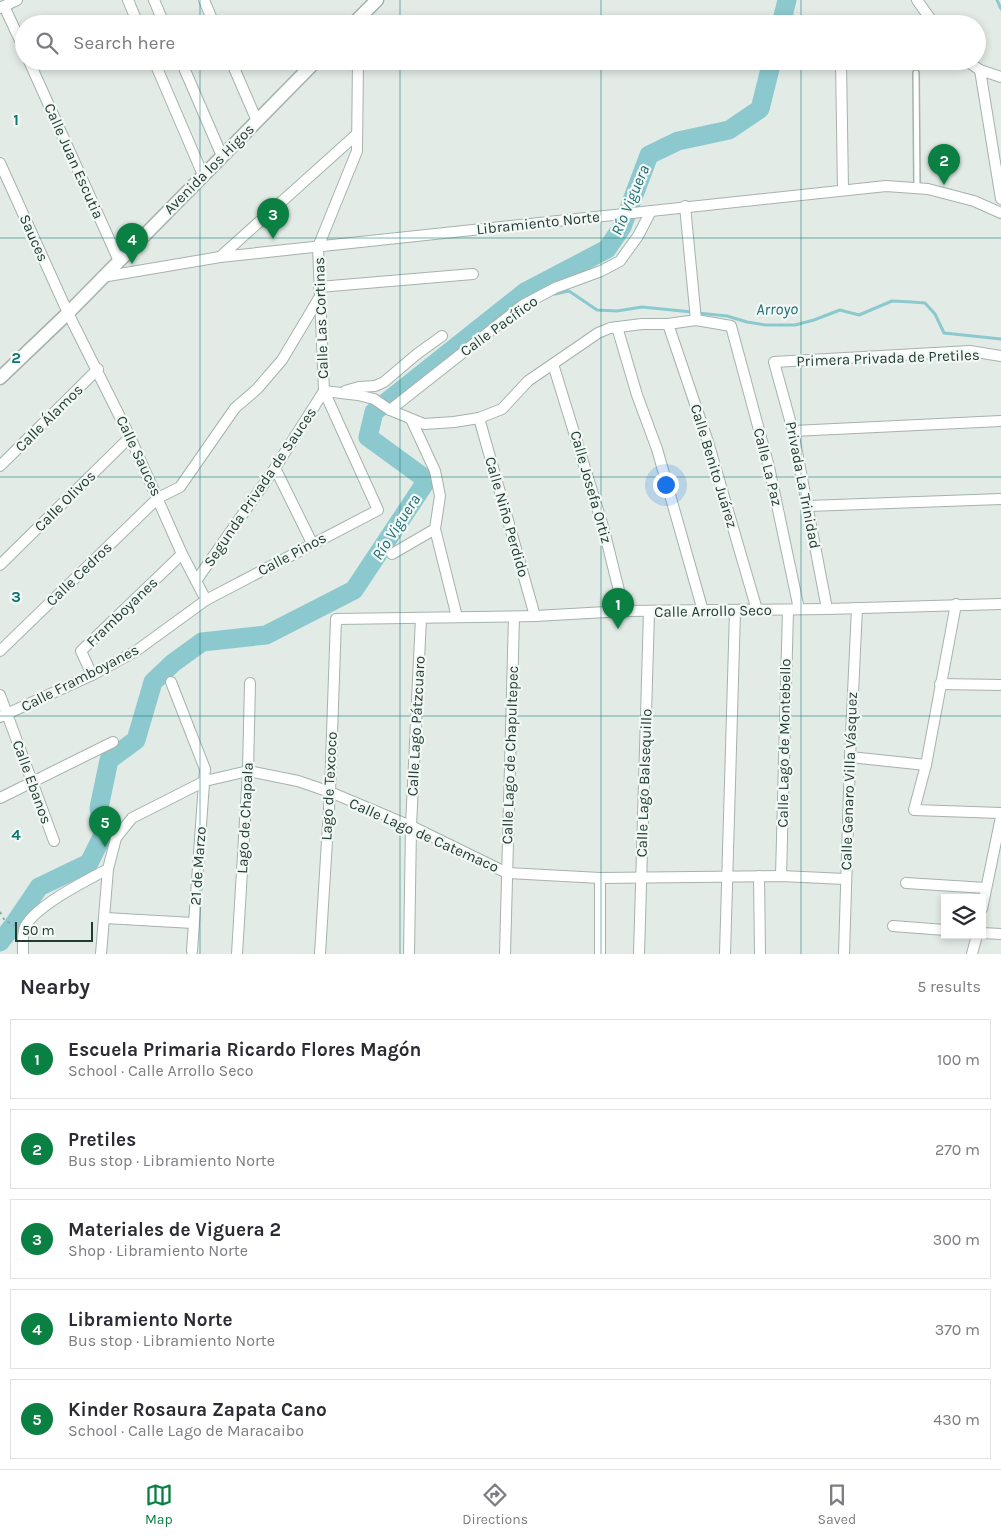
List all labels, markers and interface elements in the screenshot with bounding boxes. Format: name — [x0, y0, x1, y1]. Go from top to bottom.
search box — [15, 15, 986, 70]
icon: search — [33, 29, 61, 57]
text: Search here — [73, 32, 175, 54]
street label: Calle Juan Escutia — [40, 100, 108, 222]
text: 1 — [13, 110, 19, 129]
street label: Avenida los Higos — [160, 120, 258, 218]
pin: 2 — [928, 144, 960, 185]
water label: Río Viguera — [607, 162, 653, 238]
pin: 3 — [257, 198, 289, 239]
street label: Libramiento Norte — [475, 208, 601, 238]
street label: Sauces — [16, 212, 52, 264]
pin: 4 — [116, 223, 148, 264]
street label: Calle Las Cortinas — [310, 257, 332, 379]
street label: Calle Pacífico — [457, 292, 541, 360]
water label: Arroyo — [756, 299, 798, 319]
street label: Primera Privada de Pretiles — [796, 346, 980, 370]
text: 2 — [11, 348, 21, 367]
street label: Calle Álamos — [11, 380, 87, 456]
street label: Calle Benito Juárez — [687, 402, 741, 530]
street label: Segunda Privada de Sauces — [200, 404, 320, 570]
street label: Calle Sauces — [112, 413, 166, 499]
street label: Privada La Trinidad — [782, 420, 824, 550]
street label: Calle La Paz — [750, 426, 786, 508]
street label: Calle Josefa Ortiz — [566, 429, 616, 545]
street label: Calle Niño Perdido — [481, 455, 533, 579]
street label: Calle Olivos — [31, 467, 99, 535]
your location — [653, 472, 679, 498]
water label: Río Viguera — [368, 491, 424, 563]
street label: Calle Pinos — [255, 528, 329, 580]
street label: Calle Cedros — [42, 538, 116, 610]
street label: Framboyanes — [82, 573, 162, 651]
text: 3 — [11, 587, 21, 606]
pin: 1 — [602, 588, 634, 629]
street label: Calle Arrollo Seco — [654, 601, 772, 621]
street label: Calle Framboyanes — [18, 641, 142, 715]
street label: Calle Lago Pátzcuaro — [403, 655, 429, 797]
street label: Calle Lago de Montebello — [774, 658, 794, 828]
street label: Calle Lago de Chapultepec — [498, 665, 522, 845]
street label: Calle Genaro Villa Vásquez — [837, 691, 861, 871]
street label: Calle Lago Balsequillo — [632, 708, 656, 858]
street label: Lago de Texcoco — [317, 731, 341, 841]
street label: Calle Ebanos — [9, 738, 55, 826]
street label: Lago de Chapala — [233, 762, 257, 874]
street label: Calle Lago de Catemaco — [346, 794, 502, 876]
pin: 5 — [89, 806, 121, 847]
text: 4 — [11, 825, 21, 844]
street label: 21 de Marzo — [186, 826, 210, 906]
map controls — [941, 894, 986, 939]
button: layers — [941, 894, 986, 939]
scale bar — [15, 919, 92, 942]
text: 50 m — [22, 922, 55, 939]
text: Nearby — [20, 975, 90, 999]
text: 5 results — [917, 977, 981, 996]
text: Escuela Primaria Ricardo Flores Magón — [68, 1039, 421, 1061]
text: 1 — [34, 1050, 40, 1069]
text: 100 m — [937, 1050, 980, 1069]
text: School · Calle Arrollo Seco — [68, 1061, 254, 1080]
text: Pretiles — [68, 1129, 136, 1151]
text: 2 — [32, 1140, 42, 1159]
text: 270 m — [935, 1140, 980, 1159]
text: Bus stop · Libramiento Norte — [68, 1151, 275, 1170]
text: Materiales de Viguera 2 — [68, 1219, 281, 1241]
text: 3 — [32, 1230, 42, 1249]
text: 300 m — [933, 1230, 980, 1249]
text: Shop · Libramiento Norte — [68, 1241, 248, 1260]
text: Libramiento Norte — [68, 1309, 232, 1331]
text: 4 — [32, 1320, 42, 1339]
text: 370 m — [935, 1320, 980, 1339]
text: Bus stop · Libramiento Norte — [68, 1331, 275, 1350]
text: Kinder Rosaura Zapata Cano — [68, 1399, 327, 1421]
text: 5 — [32, 1410, 42, 1429]
text: 430 m — [933, 1410, 980, 1429]
text: School · Calle Lago de Maracaibo — [68, 1421, 304, 1440]
tab: Map — [145, 1481, 173, 1528]
tab: Directions — [462, 1481, 528, 1528]
tab: Saved — [818, 1481, 856, 1528]

